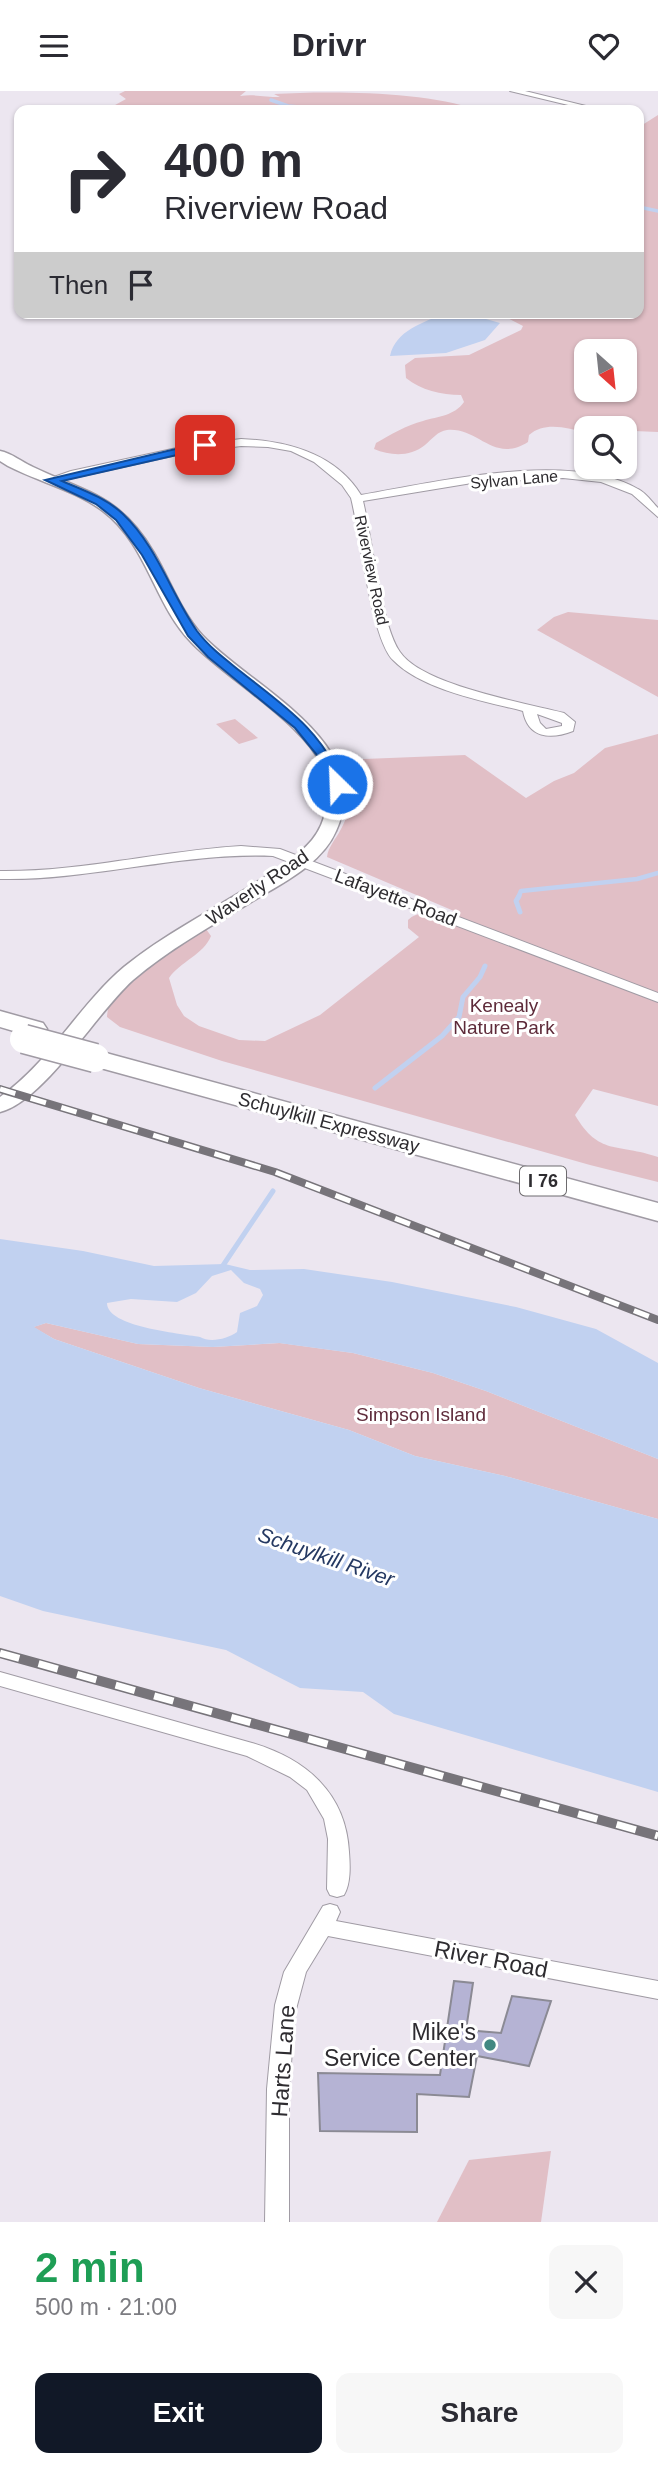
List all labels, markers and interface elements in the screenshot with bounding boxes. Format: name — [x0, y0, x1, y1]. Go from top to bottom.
icon: menu — [35, 27, 73, 65]
text: Drivr — [292, 27, 366, 63]
icon: heart — [585, 27, 623, 65]
icon: right — [49, 133, 140, 224]
text: 400 m — [164, 133, 303, 187]
text: Riverview Road — [164, 190, 388, 226]
icon: arrive — [122, 266, 160, 304]
text: Then — [49, 270, 108, 300]
north arrow — [574, 339, 637, 403]
map controls — [574, 339, 637, 479]
pin — [175, 415, 235, 475]
button: search — [574, 416, 637, 479]
icon: arrive — [186, 426, 224, 464]
street label: Sylvan Lane — [469, 467, 559, 492]
street label: Riverview Road — [352, 514, 391, 627]
position arrow — [300, 747, 374, 821]
street label: Waverly Road — [202, 846, 312, 929]
street label: Lafayette Road — [332, 865, 460, 930]
park label: Kenealy Nature Park — [453, 995, 555, 1038]
street label: Schuylkill Expressway — [236, 1088, 422, 1157]
road number: I 76 — [520, 1167, 566, 1196]
park label: Simpson Island — [356, 1404, 486, 1425]
water label: Schuylkill River — [255, 1522, 398, 1591]
street label: River Road — [432, 1935, 550, 1983]
street label: Harts Lane — [266, 2004, 300, 2118]
place label: Mike's Service Center — [324, 2019, 476, 2071]
marker: Mike's Service Center — [482, 2037, 498, 2053]
text: 2 min — [35, 2244, 145, 2291]
button: close — [549, 2245, 623, 2319]
text: 500 m · 21:00 — [35, 2294, 177, 2320]
button: Exit — [35, 2373, 322, 2453]
button: Share — [336, 2373, 623, 2453]

